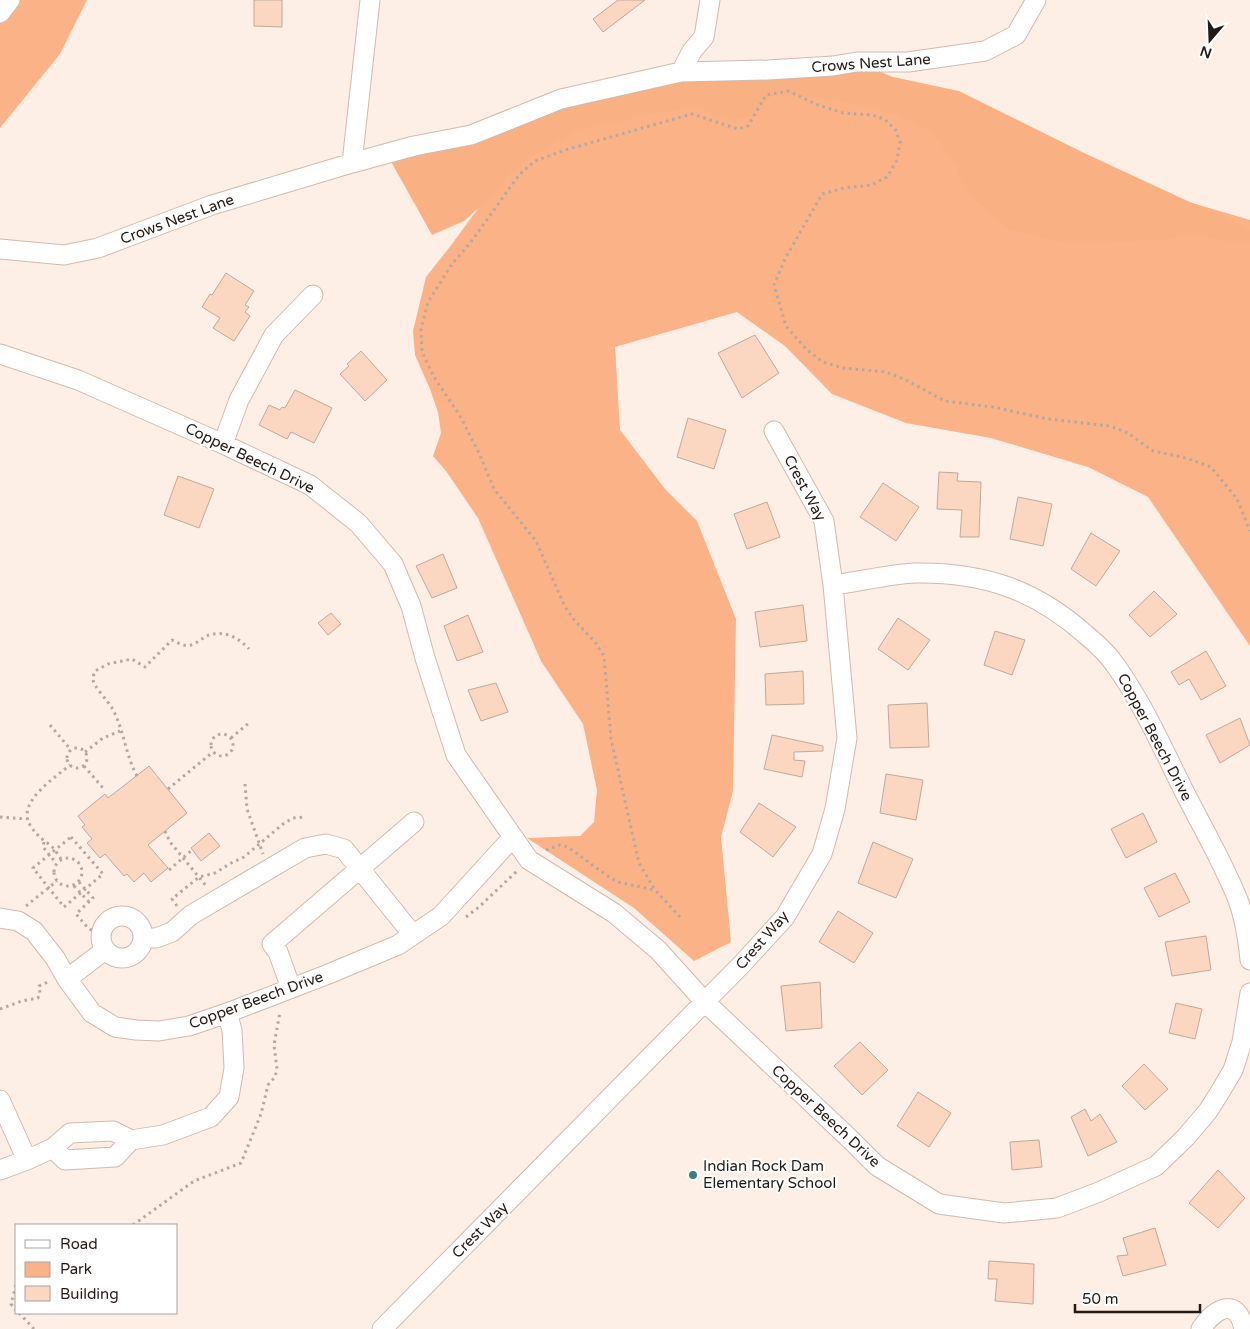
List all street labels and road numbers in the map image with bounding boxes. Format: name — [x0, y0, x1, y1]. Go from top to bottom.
street label: Crows Nest Lane — [811, 50, 931, 76]
street label: Crows Nest Lane — [118, 190, 236, 248]
street label: Copper Beech Drive — [182, 419, 318, 497]
street label: Crest Way — [780, 452, 830, 524]
street label: Copper Beech Drive — [1114, 670, 1196, 804]
street label: Crest Way — [732, 907, 792, 973]
street label: Copper Beech Drive — [186, 967, 326, 1033]
street label: Copper Beech Drive — [768, 1061, 884, 1171]
street label: Crest Way — [448, 1198, 512, 1262]

